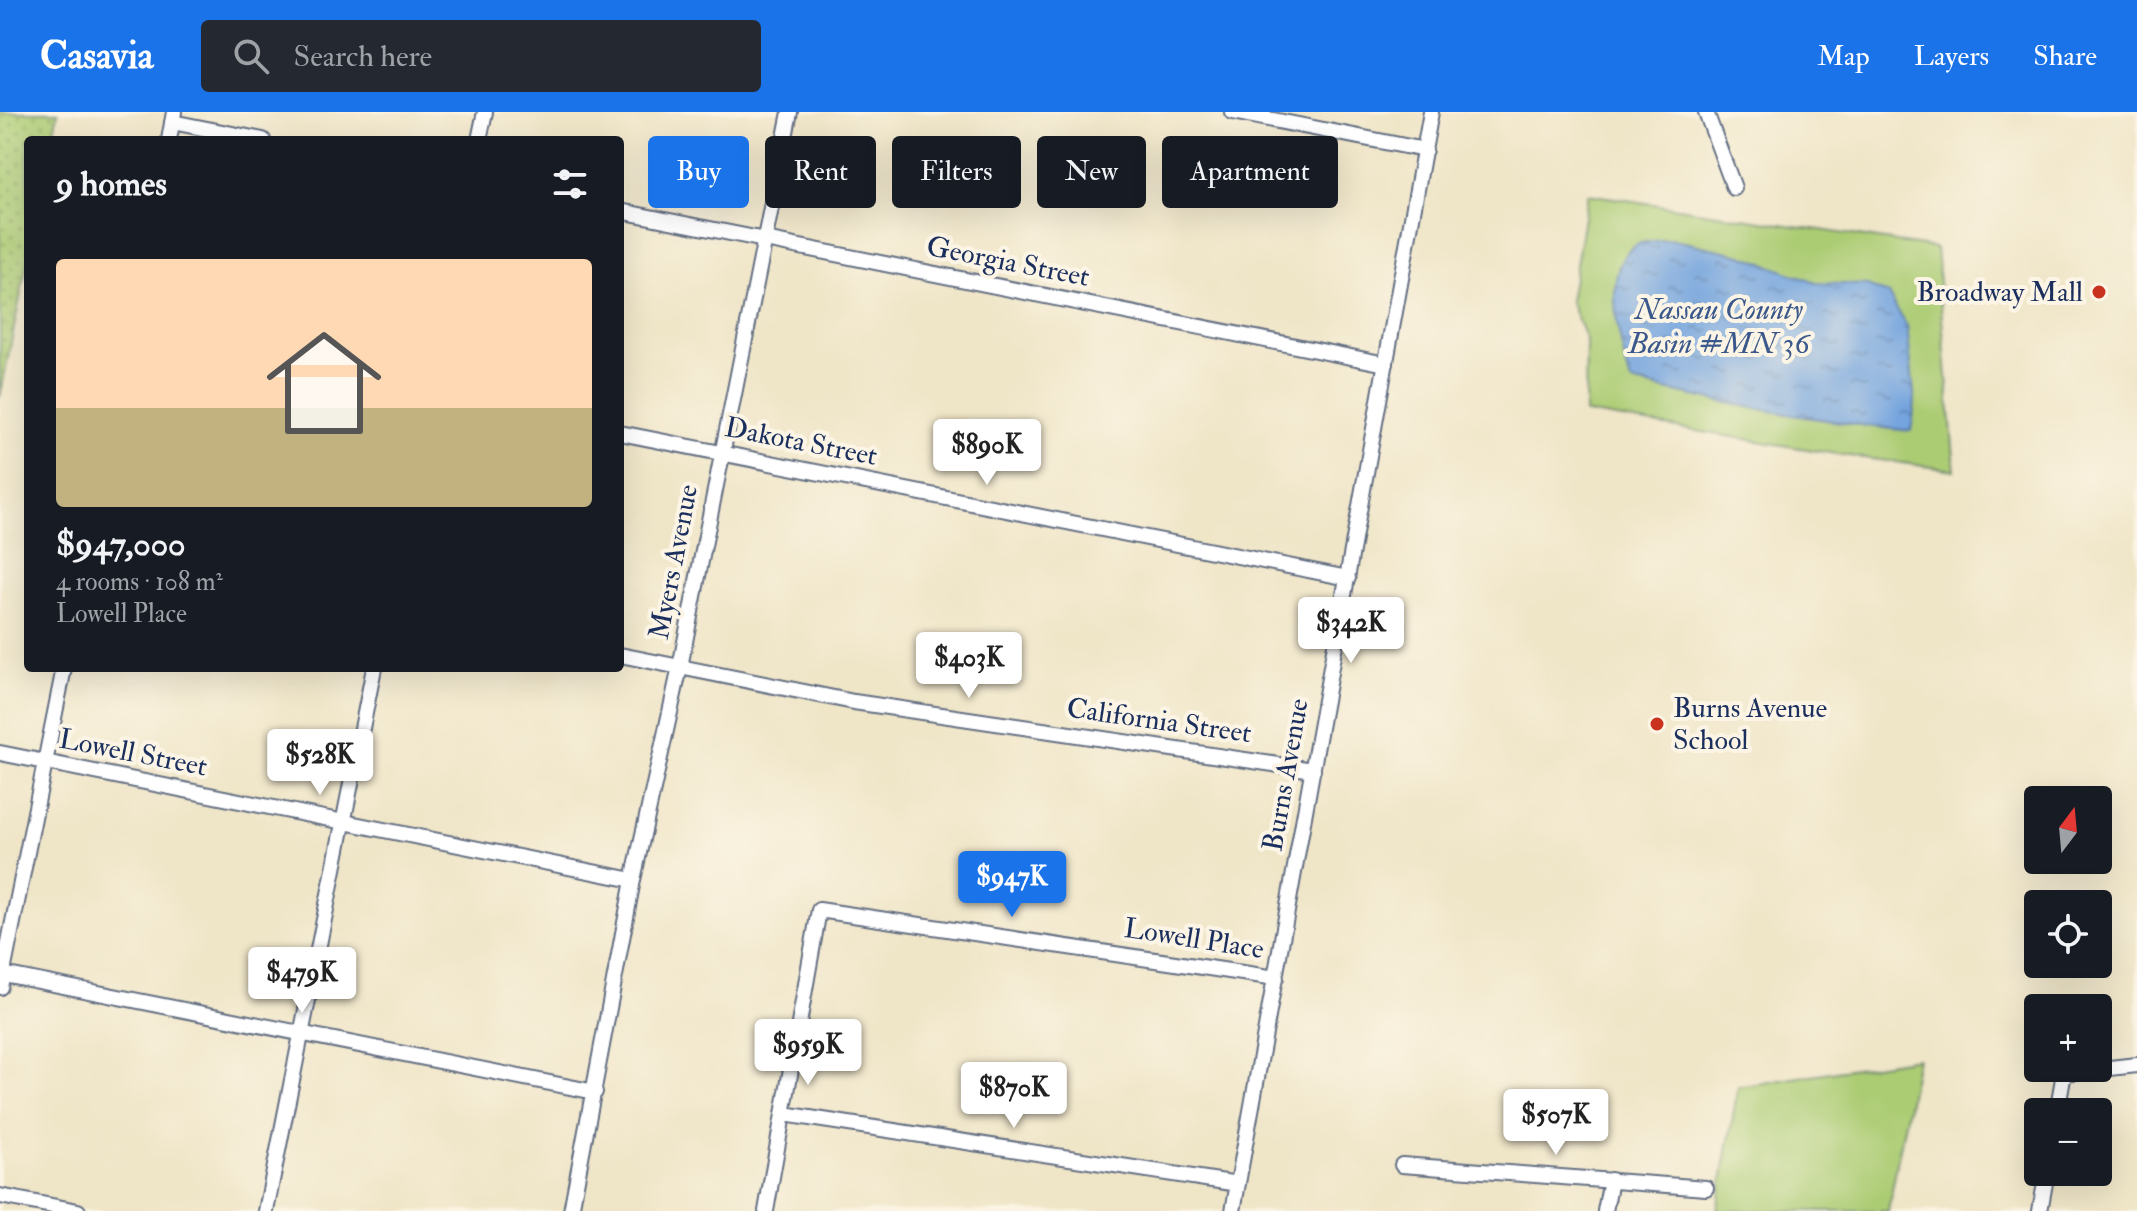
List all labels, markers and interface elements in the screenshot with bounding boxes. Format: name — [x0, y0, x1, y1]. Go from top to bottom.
search box — [201, 20, 761, 92]
text: Casavia — [40, 32, 153, 80]
icon: search — [229, 34, 273, 78]
text: Search here — [293, 38, 432, 75]
text: Map — [1817, 39, 1870, 74]
text: Layers — [1914, 39, 1989, 74]
text: Share — [2033, 39, 2097, 74]
chip: Buy — [648, 136, 749, 208]
chip: Rent — [765, 136, 876, 208]
chip: Filters — [892, 136, 1021, 208]
chip: New — [1037, 136, 1146, 208]
chip: Apartment — [1162, 136, 1338, 208]
icon: filters — [548, 162, 592, 206]
text: 9 homes — [56, 163, 167, 206]
street label: Georgia Street — [924, 229, 1092, 295]
place label: Broadway Mall — [1916, 275, 2083, 310]
marker: Broadway Mall — [2090, 283, 2108, 301]
water label: Nassau County Basin #MN 36 — [1626, 291, 1812, 362]
icon: home — [252, 311, 396, 455]
street label: Dakota Street — [722, 410, 880, 474]
pin: $890K — [931, 419, 1043, 487]
text: $890K — [951, 429, 1023, 461]
street label: Myers Avenue — [642, 481, 706, 643]
text: $947,000 — [56, 523, 186, 566]
text: 4 rooms · 108 m² — [56, 566, 223, 598]
pin: $342K — [1295, 597, 1407, 665]
text: Lowell Place — [56, 598, 187, 630]
text: $342K — [1316, 607, 1386, 639]
pin: $403K — [913, 632, 1025, 700]
text: $403K — [934, 642, 1004, 674]
street label: California Street — [1064, 691, 1254, 751]
place label: Burns Avenue School — [1673, 691, 1828, 758]
street label: Burns Avenue — [1255, 696, 1317, 854]
marker: Burns Avenue School — [1648, 715, 1666, 733]
street label: Lowell Street — [56, 721, 210, 785]
pin: $528K — [264, 729, 376, 797]
text: $528K — [285, 739, 355, 771]
north arrow — [2024, 786, 2112, 874]
map controls — [2024, 786, 2112, 1186]
pin: $947K — [956, 851, 1068, 919]
text: $947K — [976, 861, 1048, 893]
button: locate — [2024, 890, 2112, 978]
street label: Lowell Place — [1122, 911, 1267, 967]
pin: $479K — [246, 947, 358, 1015]
text: $479K — [266, 957, 338, 989]
button: + — [2024, 994, 2112, 1082]
pin: $959K — [752, 1019, 864, 1087]
text: $959K — [773, 1029, 843, 1061]
pin: $870K — [958, 1062, 1070, 1130]
text: $870K — [979, 1072, 1049, 1104]
pin: $507K — [1500, 1089, 1612, 1157]
button: − — [2024, 1098, 2112, 1186]
text: $507K — [1521, 1099, 1591, 1131]

